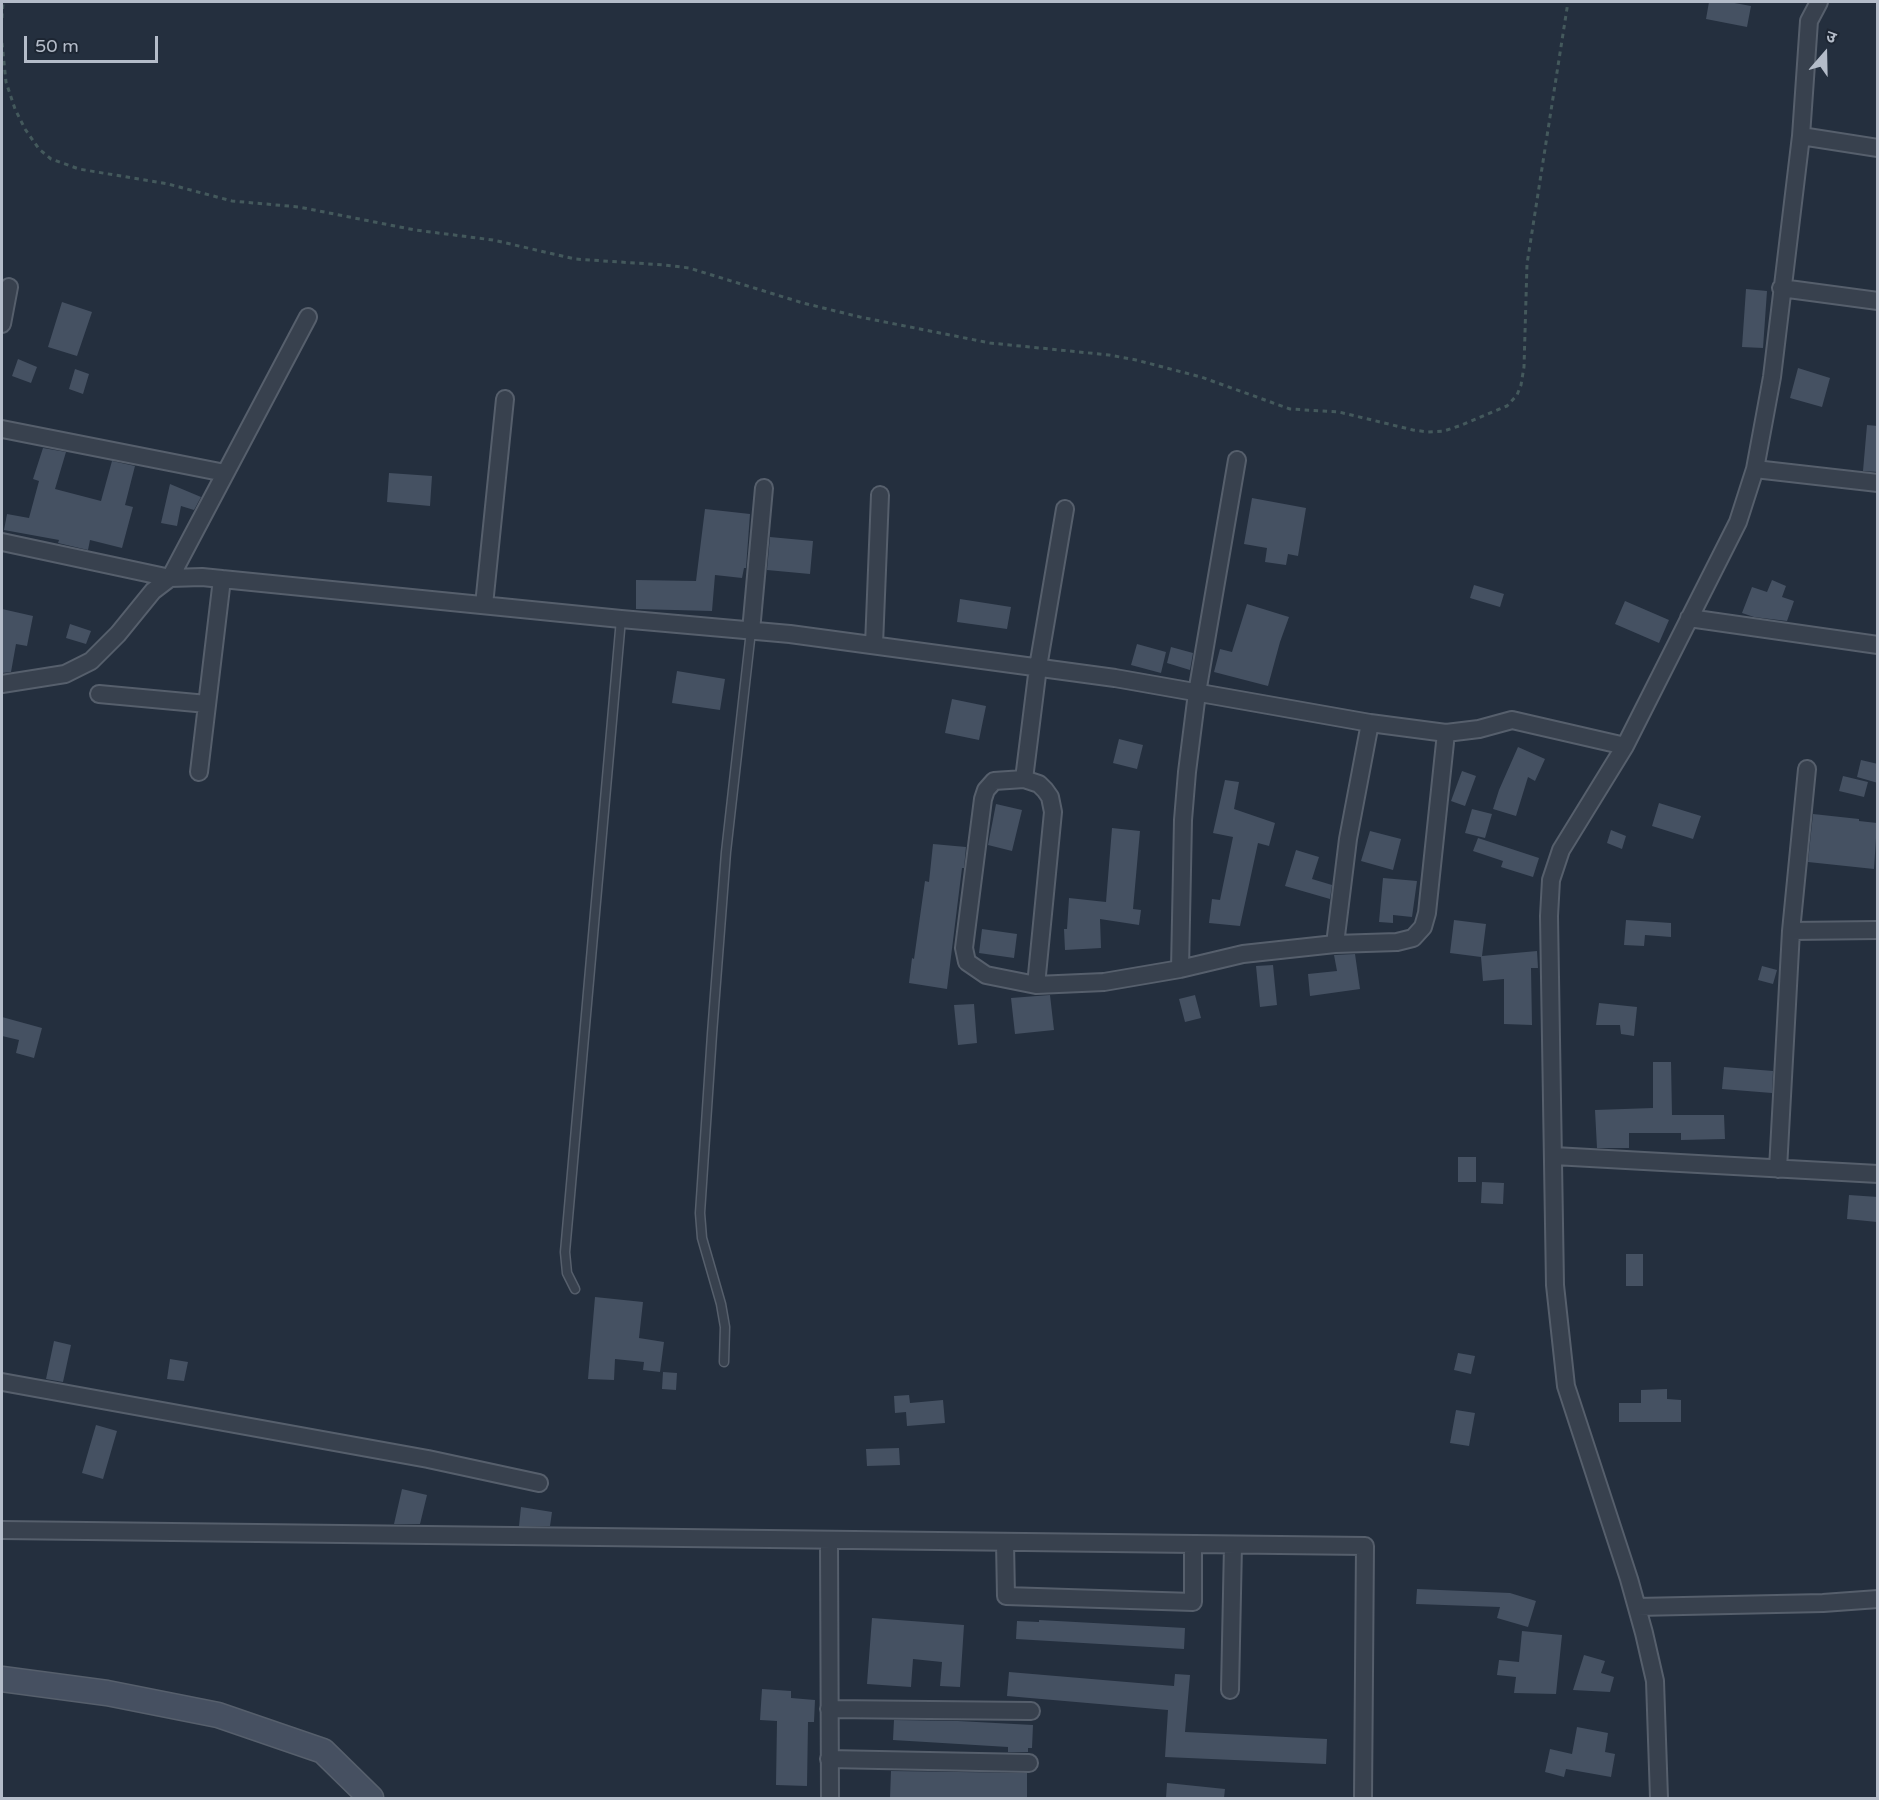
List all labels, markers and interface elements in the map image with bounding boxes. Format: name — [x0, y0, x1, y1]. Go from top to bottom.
scale bar — [27, 24, 160, 62]
north arrow — [1795, 24, 1855, 84]
text: उ — [1823, 26, 1839, 48]
text: 50 m — [35, 35, 79, 57]

